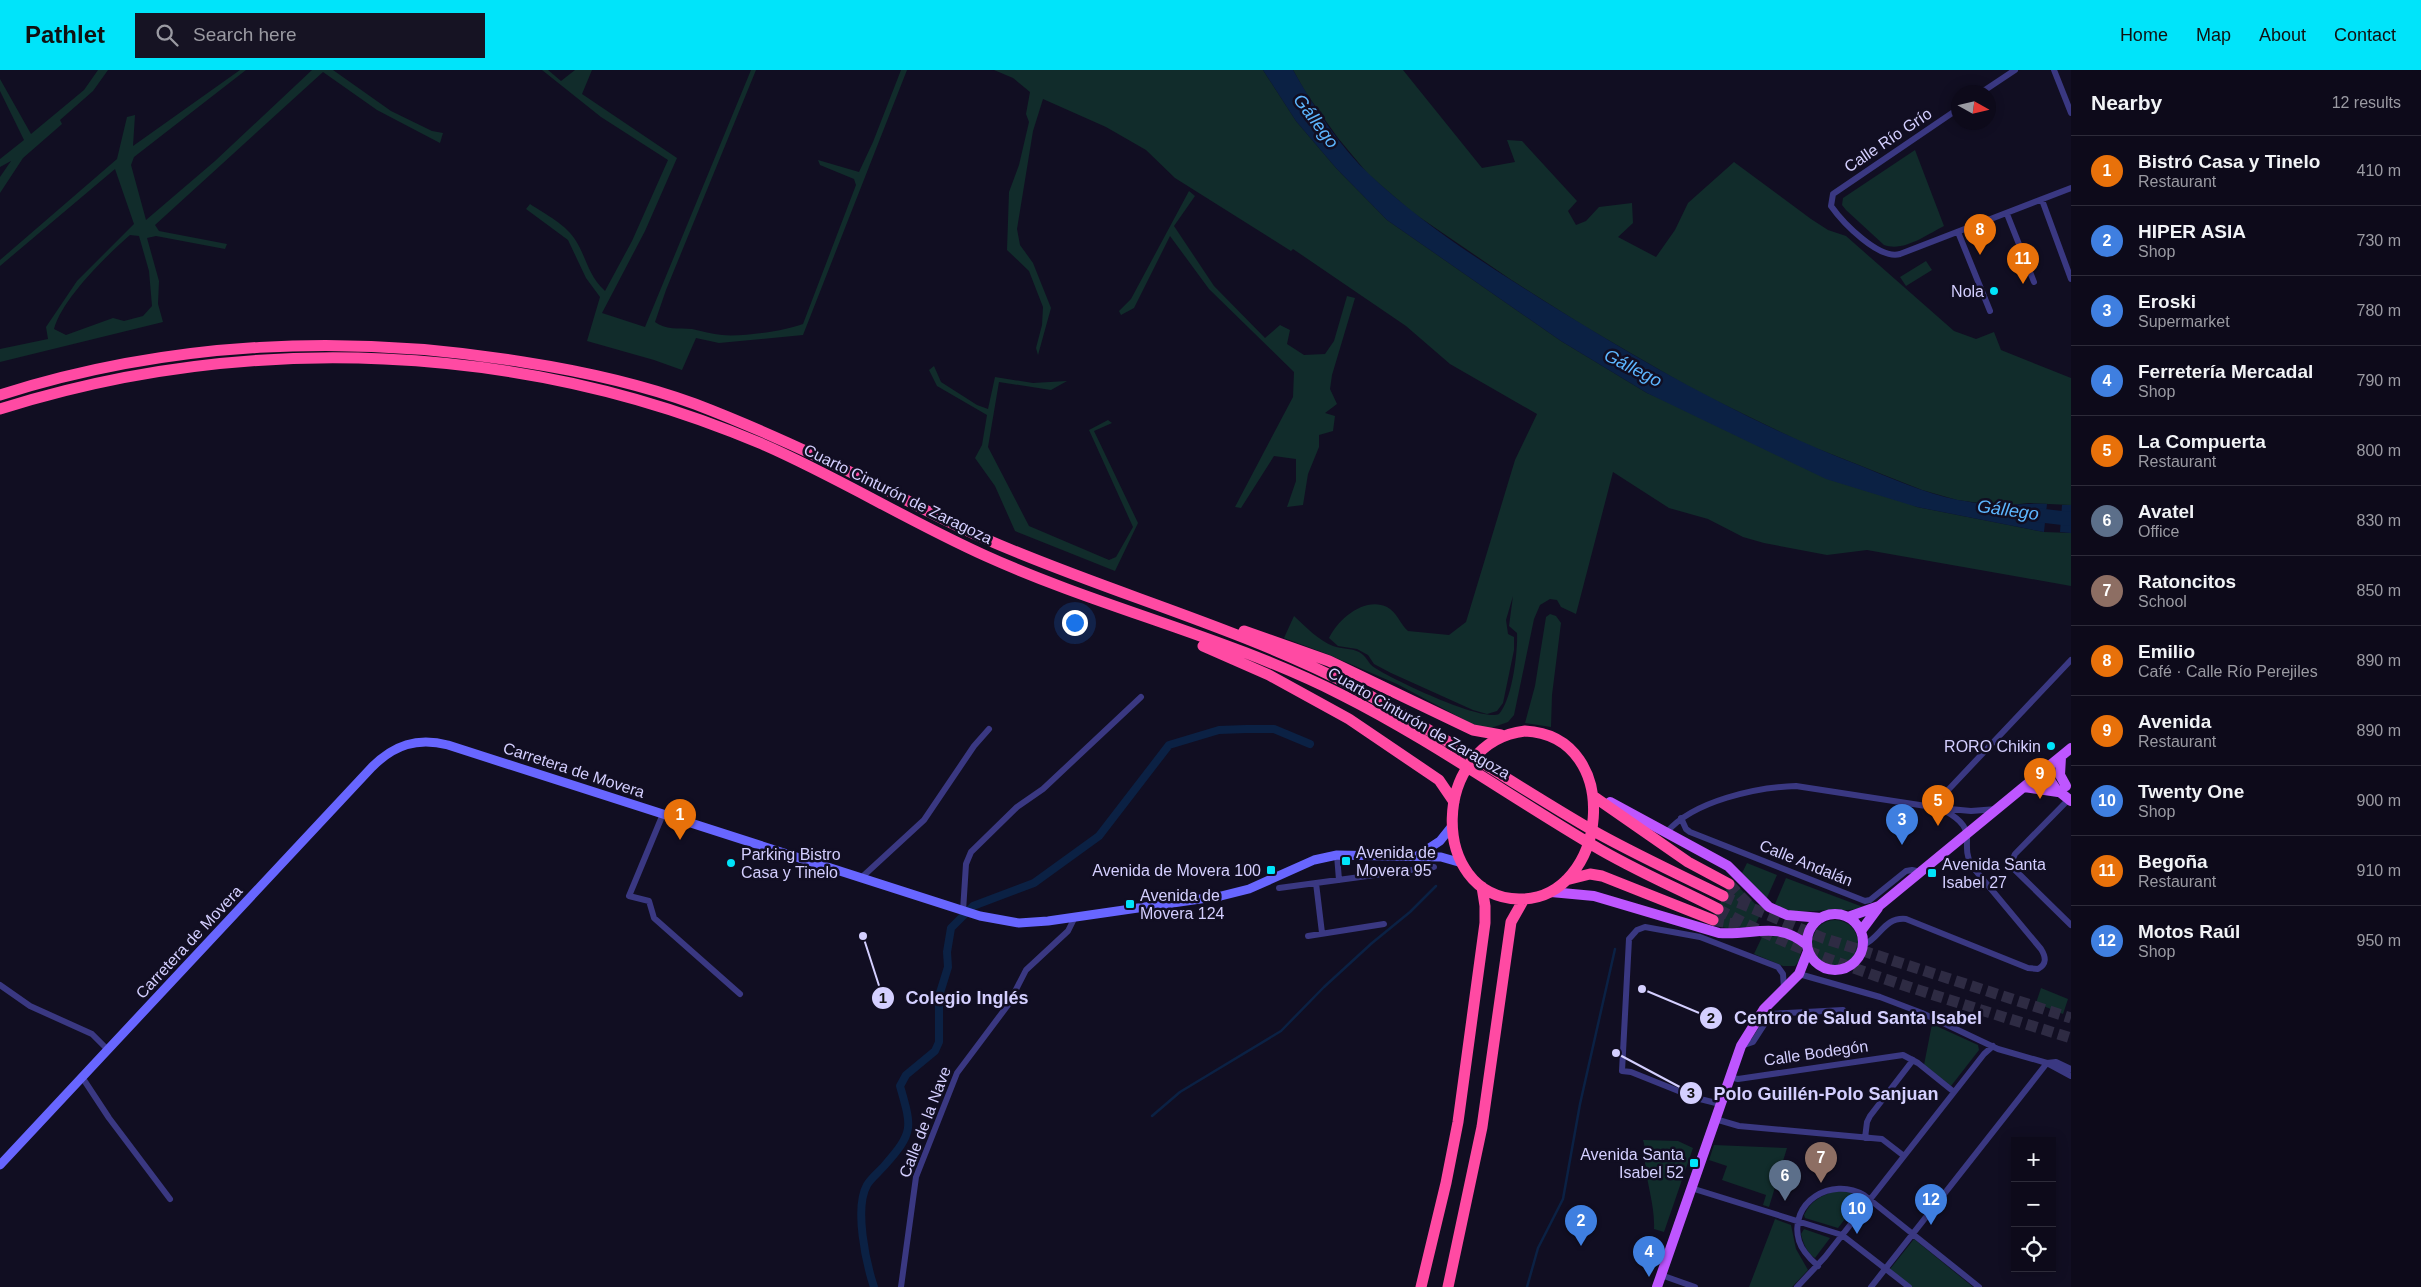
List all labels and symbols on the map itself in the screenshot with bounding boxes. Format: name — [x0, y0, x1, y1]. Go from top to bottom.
north arrow — [1951, 85, 1996, 130]
water label: Gállego — [1289, 90, 1343, 152]
street label: Calle Río Grío — [1841, 105, 1935, 175]
pin: 8 — [1964, 214, 1996, 255]
pin: 11 — [2007, 243, 2039, 284]
place label: Nola — [1951, 283, 1984, 300]
marker: Nola — [1988, 285, 2000, 297]
water label: Gállego — [1601, 345, 1665, 391]
street label: Cuarto Cinturón de Zaragoza — [801, 441, 995, 547]
water label: Gállego — [1976, 496, 2040, 524]
your location — [1062, 610, 1088, 636]
street label: Cuarto Cinturón de Zaragoza — [1325, 664, 1513, 782]
place label: RORO Chikin — [1944, 738, 2041, 755]
street label: Carretera de Movera — [501, 739, 647, 801]
marker: RORO Chikin — [2045, 740, 2057, 752]
pin: 9 — [2024, 758, 2056, 799]
pin: 5 — [1922, 785, 1954, 826]
pin: 1 — [664, 799, 696, 840]
pin: 3 — [1886, 804, 1918, 845]
street label: Calle Andalán — [1757, 837, 1855, 889]
place label: Avenida de Movera 95 — [1356, 844, 1436, 879]
place label: Parking Bistro Casa y Tinelo — [741, 846, 841, 881]
marker: Avenida de Movera 95 — [1340, 855, 1352, 867]
place label: Avenida Santa Isabel 27 — [1942, 856, 2046, 891]
marker: Parking Bistro Casa y Tinelo — [725, 857, 737, 869]
place label: Avenida de Movera 100 — [1092, 862, 1261, 879]
marker: Avenida de Movera 100 — [1265, 864, 1277, 876]
marker: Avenida Santa Isabel 27 — [1926, 867, 1938, 879]
street label: Carretera de Movera — [132, 882, 246, 1002]
place label: Avenida de Movera 124 — [1140, 887, 1225, 922]
marker: Avenida de Movera 124 — [1124, 898, 1136, 910]
callout: Colegio Inglés — [870, 981, 1038, 1014]
text: Colegio Inglés — [905, 988, 1029, 1008]
text: 1 — [879, 989, 887, 1006]
callout: Centro de Salud Santa Isabel — [1699, 1002, 1992, 1035]
text: Centro de Salud Santa Isabel — [1734, 1008, 1982, 1028]
text: 2 — [1707, 1009, 1715, 1026]
street label: Calle Bodegón — [1763, 1037, 1869, 1069]
street label: Calle de la Nave — [896, 1064, 954, 1180]
callout: Polo Guillén-Polo Sanjuan — [1678, 1077, 1949, 1110]
text: 3 — [1687, 1084, 1695, 1101]
text: Polo Guillén-Polo Sanjuan — [1713, 1084, 1939, 1104]
pin: 7 — [1805, 1142, 1837, 1183]
place label: Avenida Santa Isabel 52 — [1580, 1146, 1684, 1181]
marker: Avenida Santa Isabel 52 — [1688, 1157, 1700, 1169]
pin: 6 — [1769, 1160, 1801, 1201]
pin: 12 — [1915, 1184, 1947, 1225]
pin: 10 — [1841, 1193, 1873, 1234]
pin: 2 — [1565, 1205, 1597, 1246]
pin: 4 — [1633, 1236, 1665, 1277]

